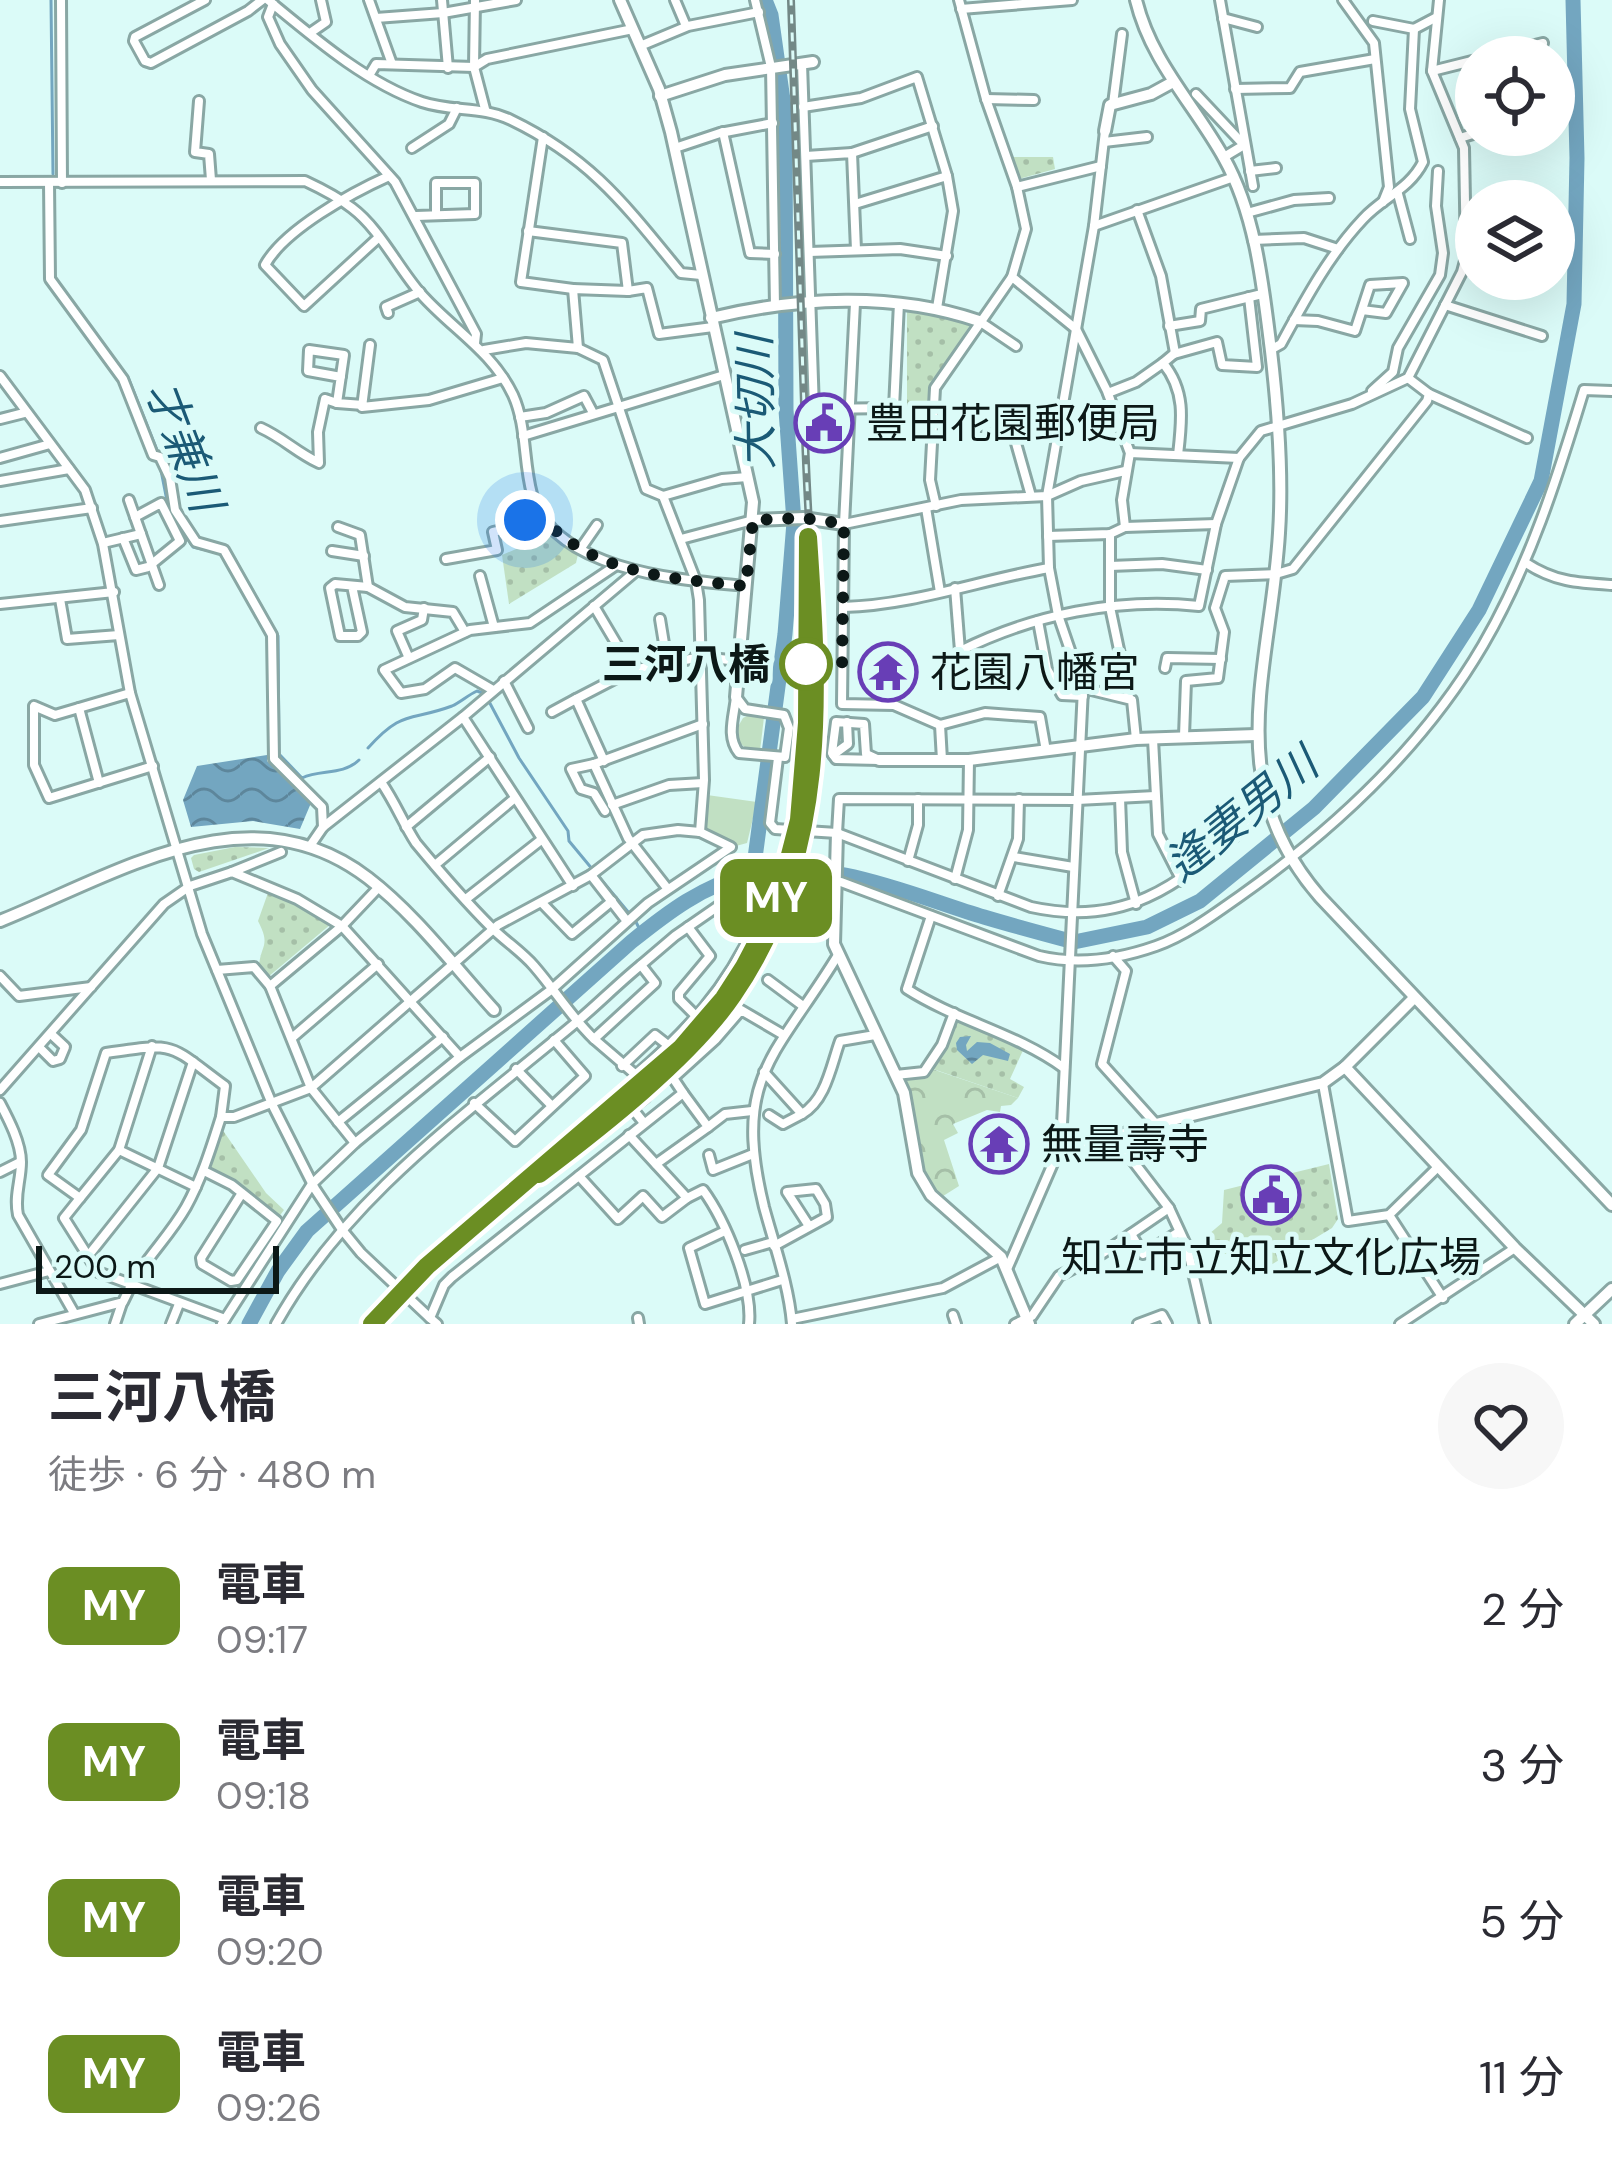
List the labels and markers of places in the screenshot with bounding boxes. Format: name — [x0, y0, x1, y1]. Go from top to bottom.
public building icon: 豊田花園郵便局 — [793, 392, 855, 454]
place label: 豊田花園郵便局 — [866, 396, 1160, 451]
place label: 三河八橋 — [602, 637, 770, 692]
marker: 三河八橋 — [781, 639, 831, 689]
temple icon: 花園八幡宮 — [857, 641, 919, 703]
place label: 花園八幡宮 — [930, 645, 1140, 700]
temple icon: 無量壽寺 — [968, 1113, 1030, 1175]
place label: 無量壽寺 — [1041, 1117, 1209, 1172]
public building icon: 知立市立知立文化広場 — [1240, 1164, 1302, 1226]
place label: 知立市立知立文化広場 — [1061, 1230, 1481, 1285]

